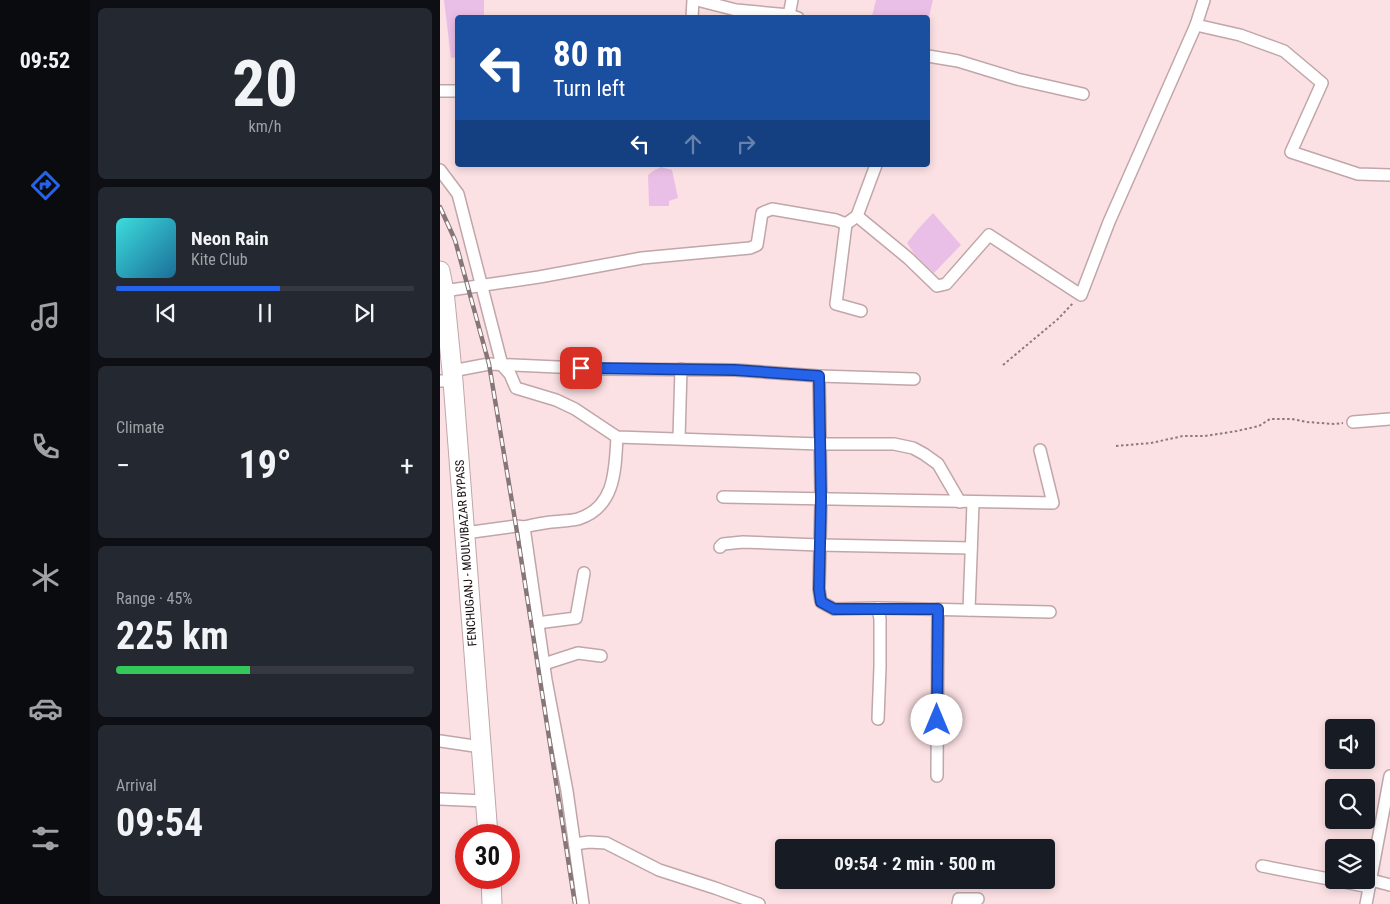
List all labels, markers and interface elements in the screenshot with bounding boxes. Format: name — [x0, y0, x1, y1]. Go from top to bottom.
text: 80 m — [553, 34, 622, 75]
icon: left — [470, 35, 535, 100]
text: 20 — [232, 46, 298, 122]
text: 09:52 — [20, 48, 70, 73]
text: Turn left — [553, 76, 625, 101]
text: km/h — [249, 117, 281, 136]
icon: left — [626, 130, 654, 158]
icon: ahead — [679, 130, 707, 158]
icon: right — [732, 130, 760, 158]
icon: directions — [28, 168, 63, 203]
text: Neon Rain — [191, 227, 269, 250]
text: Kite Club — [191, 250, 248, 269]
icon: music — [28, 299, 63, 334]
icon: previous — [152, 299, 180, 327]
icon: pause — [251, 299, 279, 327]
icon: next — [350, 299, 378, 327]
pin — [560, 347, 602, 389]
icon: arrive — [567, 354, 595, 382]
text: Climate — [116, 418, 164, 437]
icon: phone — [28, 429, 63, 464]
text: 19° — [238, 443, 292, 487]
text: − — [116, 449, 130, 482]
text: + — [400, 449, 414, 482]
street label: FENCHUGANJ - MOULVIBAZAR BYPASS — [452, 459, 480, 647]
icon: climate — [28, 560, 63, 595]
text: Range · 45% — [116, 589, 192, 608]
text: 225 km — [116, 614, 229, 658]
icon: car — [28, 691, 63, 726]
position arrow — [910, 693, 962, 745]
map controls — [1325, 719, 1375, 889]
button: sound — [1325, 719, 1375, 769]
text: Arrival — [116, 776, 157, 795]
button: search — [1325, 779, 1375, 829]
text: 09:54 — [116, 801, 203, 845]
icon: filters — [28, 821, 63, 856]
speed limit sign: 30 — [455, 824, 520, 889]
button: layers — [1325, 839, 1375, 889]
text: 09:54 · 2 min · 500 m — [834, 852, 996, 875]

